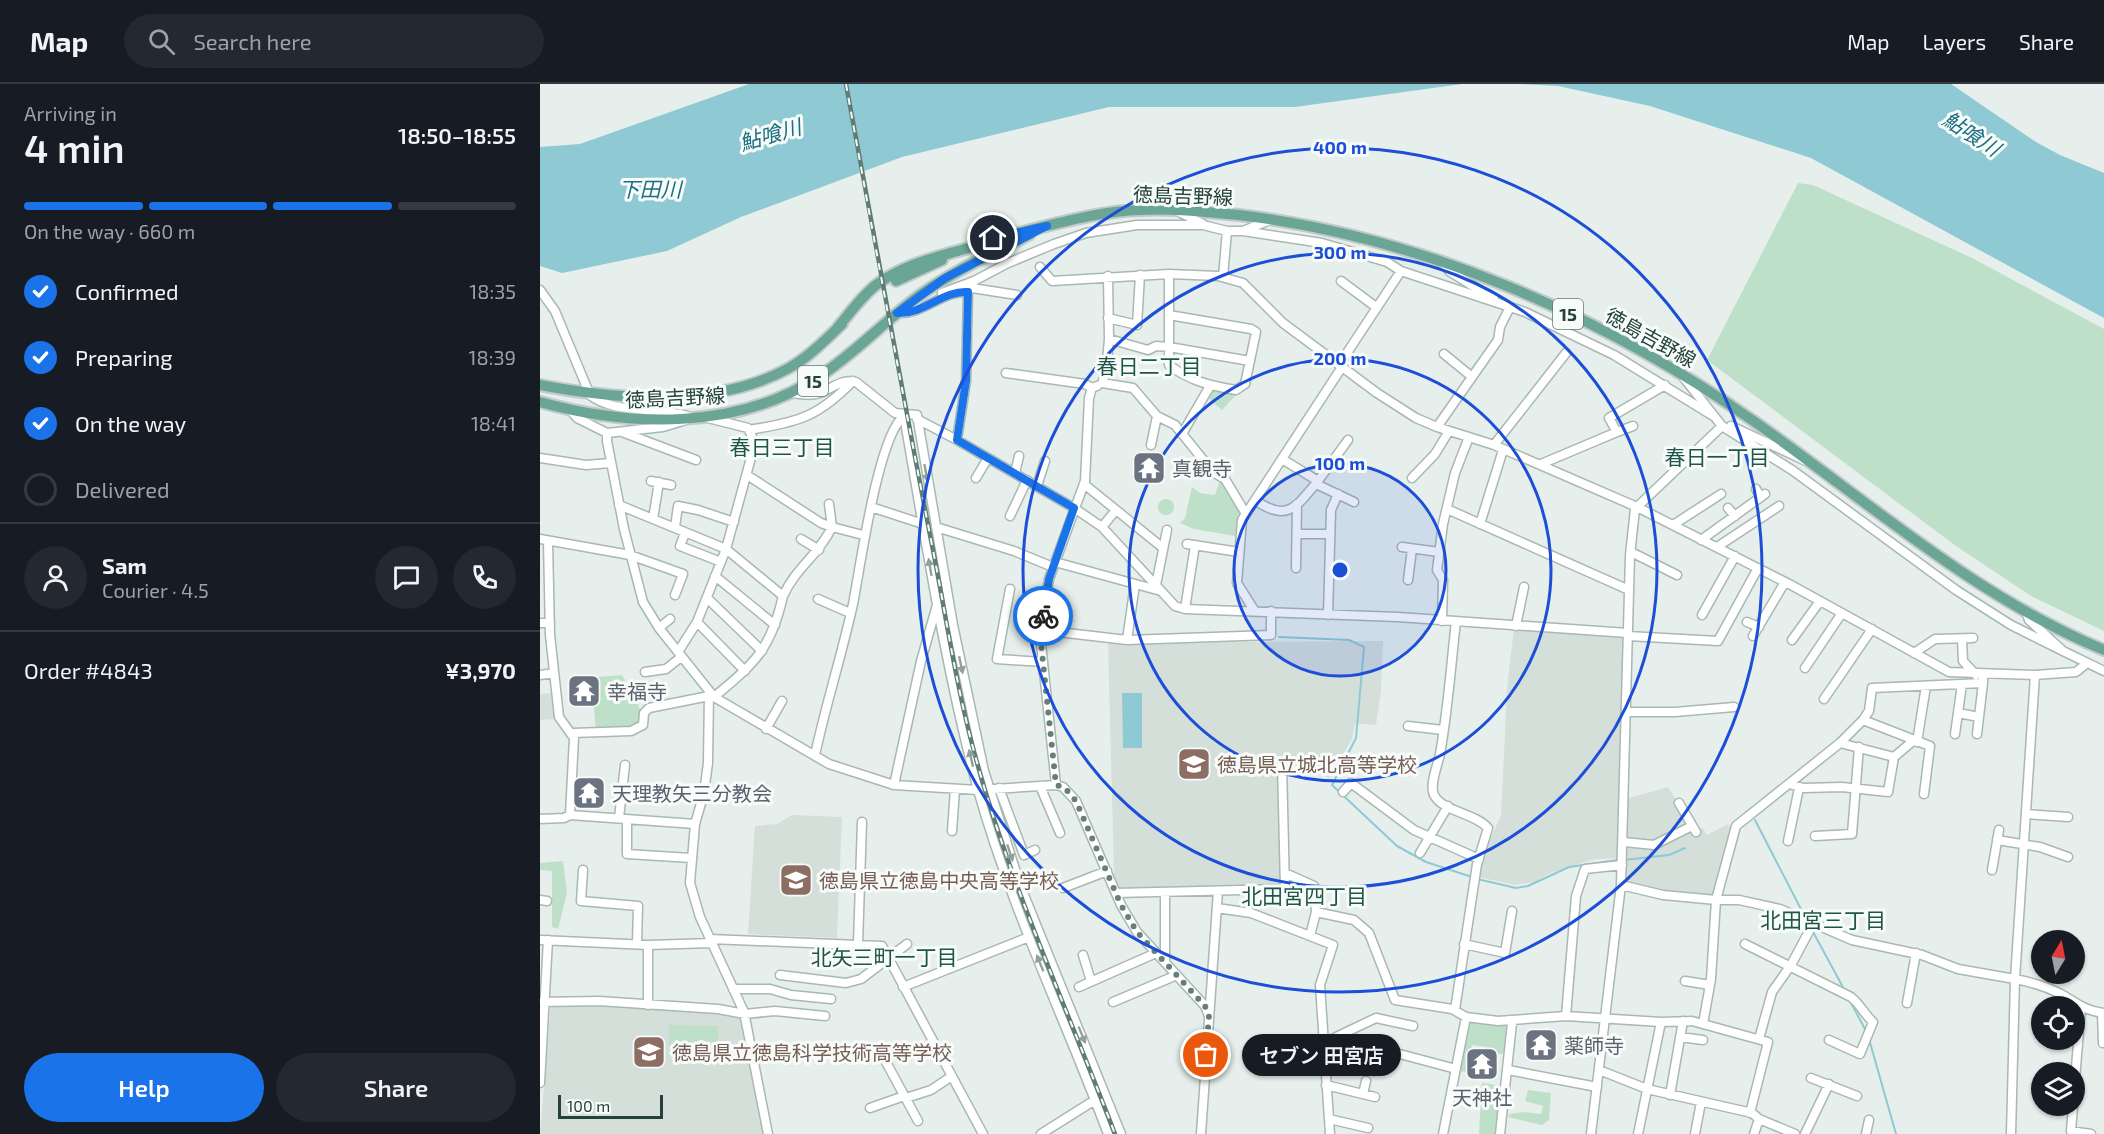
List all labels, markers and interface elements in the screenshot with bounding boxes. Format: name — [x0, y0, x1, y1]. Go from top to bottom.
search box — [124, 14, 544, 68]
text: Map — [30, 24, 88, 58]
icon: search — [145, 25, 178, 58]
text: Search here — [193, 28, 312, 54]
text: Map — [1847, 29, 1889, 54]
text: Layers — [1922, 29, 1986, 54]
text: Share — [2019, 29, 2074, 54]
text: Arriving in — [24, 101, 117, 125]
water label: 鮎喰川 — [1939, 105, 2007, 162]
water label: 鮎喰川 — [736, 113, 806, 155]
text: 18:50–18:55 — [398, 122, 516, 148]
text: 4 min — [24, 124, 125, 171]
text: 400 m — [1313, 136, 1367, 158]
water label: 下田川 — [619, 176, 683, 201]
street label: 徳島吉野線 — [1133, 181, 1233, 209]
pin — [967, 212, 1018, 263]
text: On the way · 660 m — [24, 219, 195, 243]
icon: home — [976, 221, 1009, 254]
text: 300 m — [1314, 241, 1366, 263]
icon: check — [24, 275, 57, 308]
text: Confirmed — [75, 278, 179, 304]
text: 18:35 — [469, 279, 516, 303]
road number: 15 — [1553, 299, 1583, 329]
street label: 徳島吉野線 — [1601, 302, 1701, 372]
icon: check — [24, 341, 57, 374]
text: Preparing — [75, 344, 173, 370]
text: 18:39 — [469, 345, 516, 369]
text: 200 m — [1314, 347, 1366, 369]
district label: 春日二丁目 — [1097, 353, 1202, 378]
road number: 15 — [798, 366, 828, 396]
street label: 徳島吉野線 — [624, 382, 726, 412]
icon: check — [24, 407, 57, 440]
text: On the way — [75, 410, 186, 436]
text: 18:41 — [471, 411, 516, 435]
district label: 春日三丁目 — [730, 434, 835, 459]
district label: 春日一丁目 — [1665, 444, 1770, 469]
temple icon: 真観寺 — [1131, 450, 1167, 486]
text: 100 m — [1315, 452, 1365, 474]
place label: 真観寺 — [1172, 456, 1232, 480]
one-way arrow — [922, 464, 931, 483]
text: Delivered — [75, 476, 170, 502]
button: person — [24, 546, 87, 609]
button: chat — [375, 546, 438, 609]
button: phone — [453, 546, 516, 609]
text: Sam — [102, 552, 147, 578]
one-way arrow — [926, 558, 935, 577]
centre of rings — [1330, 560, 1350, 580]
text: Courier · 4.5 — [102, 578, 209, 602]
courier — [1013, 586, 1073, 646]
icon: bike — [1027, 600, 1060, 633]
one-way arrow — [957, 656, 966, 675]
text: Order #4843 — [24, 657, 153, 683]
text: ¥3,970 — [445, 657, 516, 683]
temple icon: 幸福寺 — [566, 673, 602, 709]
place label: 幸福寺 — [607, 679, 667, 703]
school or university icon: 徳島県立城北高等学校 — [1176, 746, 1212, 782]
one-way arrow — [966, 748, 975, 767]
place label: 徳島県立城北高等学校 — [1217, 752, 1417, 776]
temple icon: 天理教矢三分教会 — [571, 775, 607, 811]
place label: 天理教矢三分教会 — [612, 781, 772, 805]
one-way arrow — [1006, 844, 1015, 862]
school or university icon: 徳島県立徳島中央高等学校 — [778, 862, 814, 898]
place label: 徳島県立徳島中央高等学校 — [819, 868, 1059, 892]
district label: 北田宮四丁目 — [1241, 883, 1367, 908]
district label: 北田宮三丁目 — [1760, 907, 1886, 932]
north arrow — [2031, 930, 2085, 984]
map controls — [2031, 930, 2085, 1116]
district label: 北矢三町一丁目 — [811, 944, 958, 969]
one-way arrow — [1035, 953, 1045, 971]
button: locate — [2031, 996, 2085, 1050]
one-way arrow — [1077, 1026, 1087, 1044]
temple icon: 薬師寺 — [1523, 1027, 1559, 1063]
pin — [1180, 1029, 1231, 1080]
place label: 薬師寺 — [1564, 1033, 1624, 1057]
school or university icon: 徳島県立徳島科学技術高等学校 — [631, 1034, 667, 1070]
callout: セブン 田宮店 — [1242, 1034, 1401, 1076]
icon: bag — [1189, 1038, 1222, 1071]
place label: 徳島県立徳島科学技術高等学校 — [672, 1040, 952, 1064]
text: セブン 田宮店 — [1259, 1043, 1384, 1067]
temple icon: 天神社 — [1464, 1046, 1500, 1082]
button: Help — [24, 1053, 264, 1122]
button: Share — [276, 1053, 516, 1122]
button: layers — [2031, 1062, 2085, 1116]
place label: 天神社 — [1452, 1085, 1512, 1109]
scale bar — [558, 1092, 663, 1120]
text: 100 m — [567, 1096, 610, 1115]

